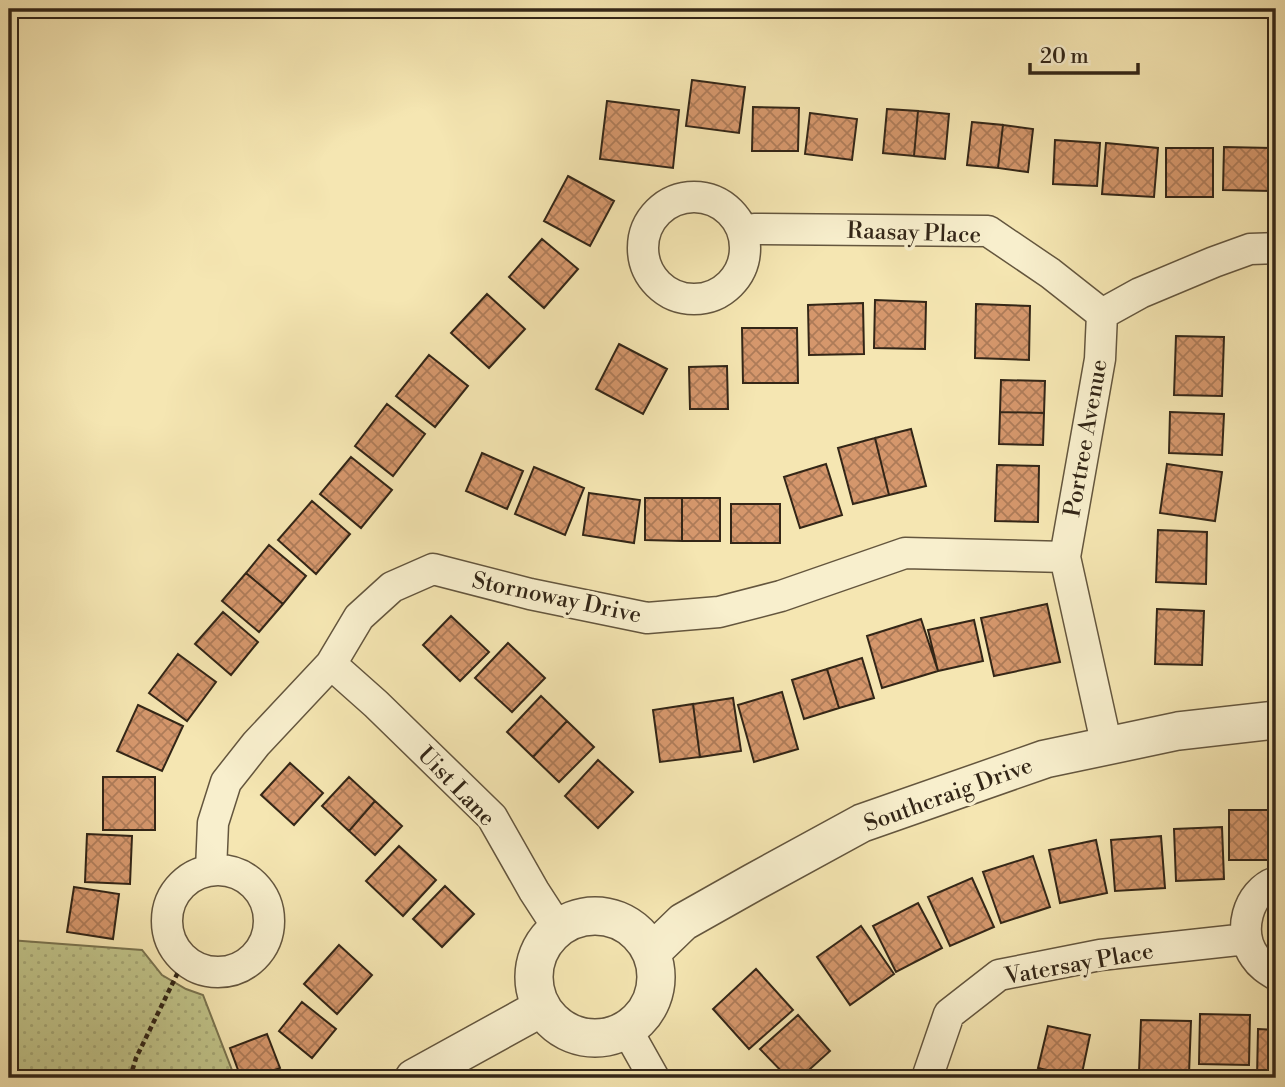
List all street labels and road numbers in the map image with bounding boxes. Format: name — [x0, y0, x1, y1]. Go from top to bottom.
street label: Raasay Place — [846, 217, 982, 249]
street label: Portree Avenue — [1058, 357, 1114, 519]
street label: Stornoway Drive — [470, 566, 644, 630]
street label: Uist Lane — [412, 741, 501, 832]
street label: Southcraig Drive — [860, 751, 1036, 838]
street label: Vatersay Place — [1002, 937, 1156, 991]

